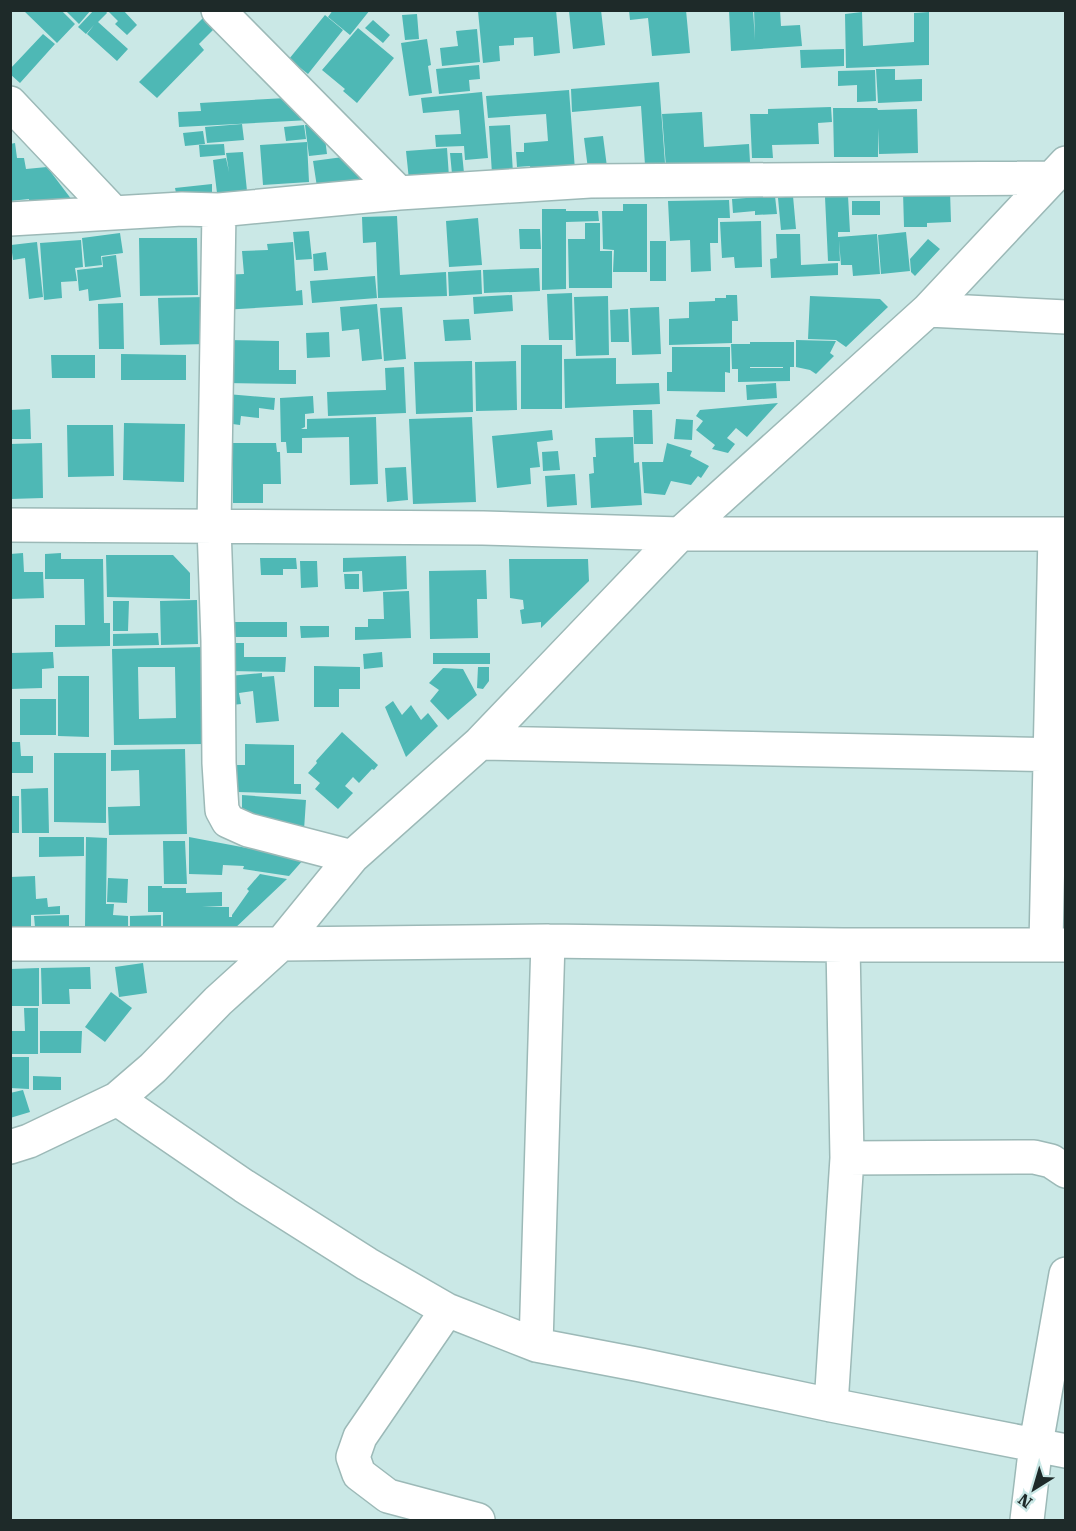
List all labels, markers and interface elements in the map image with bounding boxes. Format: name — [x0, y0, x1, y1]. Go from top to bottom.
north arrow — [1004, 1459, 1064, 1519]
text: N — [1015, 1489, 1036, 1512]

